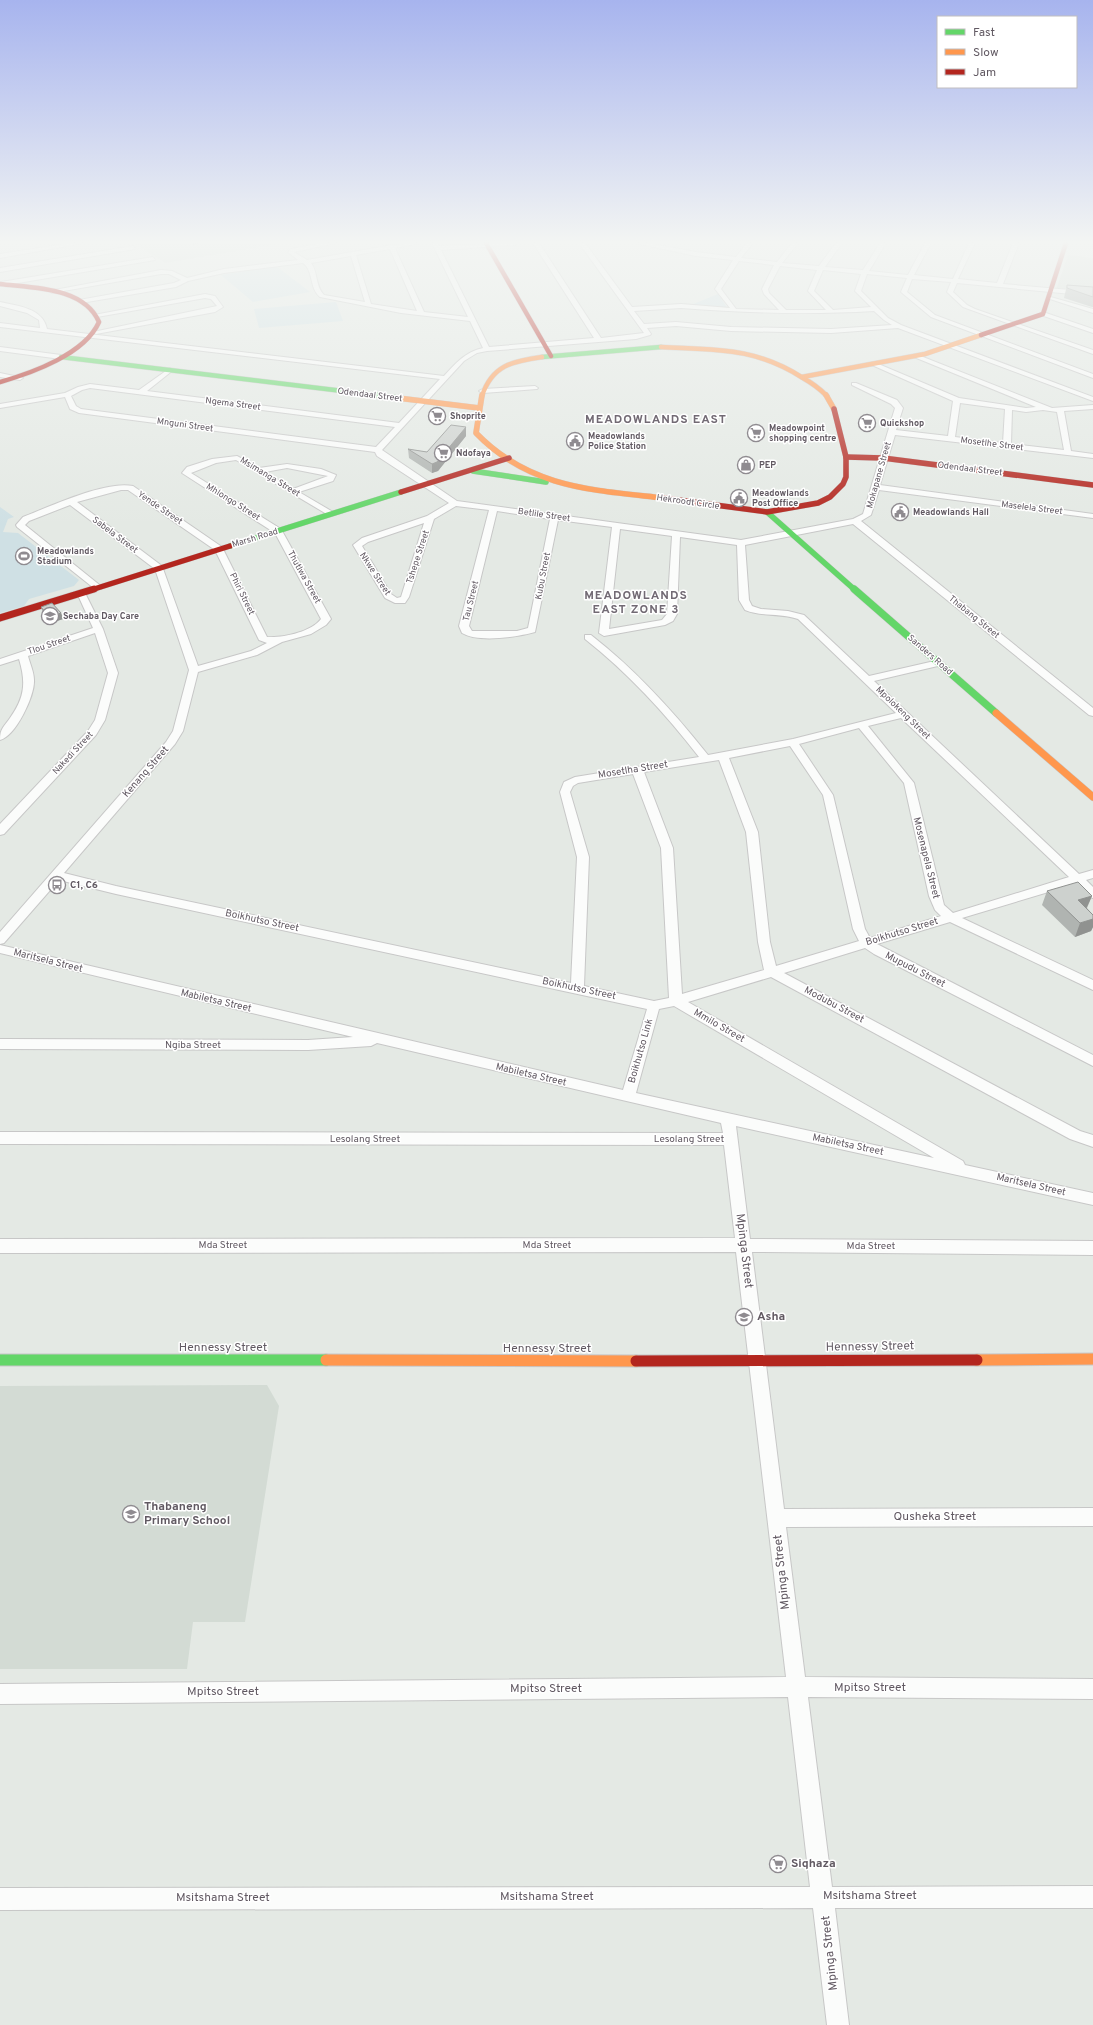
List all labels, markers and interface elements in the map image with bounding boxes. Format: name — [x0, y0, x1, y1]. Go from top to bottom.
legend — [937, 16, 1077, 88]
text: Fast — [973, 25, 995, 41]
text: Slow — [973, 45, 999, 61]
text: Jam — [973, 65, 996, 81]
street label: Odendaal Street — [337, 386, 403, 404]
street label: Ngema Street — [205, 395, 261, 413]
supermarket icon: Shoprite — [427, 406, 447, 426]
place label: Shoprite — [450, 411, 486, 422]
district label: MEADOWLANDS EAST — [585, 412, 727, 428]
supermarket icon: Quickshop — [857, 413, 877, 433]
street label: Mnguni Street — [156, 416, 214, 434]
place label: Quickshop — [880, 418, 924, 429]
supermarket icon: Meadowpoint shopping centre — [746, 423, 766, 443]
place label: Meadowpoint shopping centre — [769, 423, 836, 444]
public building icon: Meadowlands Police Station — [565, 431, 585, 451]
place label: Meadowlands Police Station — [588, 431, 646, 452]
street label: Mosetlhe Street — [960, 435, 1024, 453]
street label: Mokapane Street — [864, 440, 894, 510]
supermarket icon: Ndofaya — [433, 443, 453, 463]
place label: Ndofaya — [456, 448, 491, 459]
street label: Msimanga Street — [238, 455, 302, 499]
shop icon: PEP — [736, 455, 756, 475]
place label: PEP — [759, 460, 776, 471]
street label: Odendaal Street — [937, 460, 1003, 478]
street label: Mhlongo Street — [204, 481, 262, 523]
public building icon: Meadowlands Post Office — [729, 488, 749, 508]
place label: Meadowlands Post Office — [752, 488, 809, 509]
street label: Yende Street — [135, 489, 185, 527]
street label: Hekroodt Circle — [656, 492, 720, 512]
street label: Maselela Street — [1001, 499, 1063, 517]
public building icon: Meadowlands Hall — [890, 502, 910, 522]
street label: Betlile Street — [517, 506, 571, 524]
place label: Meadowlands Hall — [913, 507, 989, 518]
street label: Sabela Street — [90, 514, 140, 556]
street label: Marsh Road — [231, 526, 279, 550]
street label: Tshepe Street — [404, 529, 432, 585]
sports icon: Meadowlands Stadium — [14, 546, 34, 566]
place label: Meadowlands Stadium — [37, 546, 94, 567]
street label: Thutlwa Street — [285, 549, 323, 605]
street label: Nkwe Street — [357, 550, 393, 598]
street label: Kubu Street — [533, 551, 553, 601]
street label: Phiri Street — [227, 571, 257, 617]
street label: Tau Street — [461, 580, 481, 622]
district label: MEADOWLANDS EAST ZONE 3 — [584, 588, 688, 618]
street label: Thabang Street — [946, 593, 1002, 641]
school or university icon: Sechaba Day Care — [40, 606, 60, 626]
place label: Sechaba Day Care — [63, 611, 139, 622]
street label: Sanders Road — [905, 632, 955, 678]
street label: Tlou Street — [26, 633, 72, 657]
street label: Mpolokeng Street — [873, 684, 933, 742]
street label: Nakedi Street — [50, 729, 96, 777]
street label: Kenang Street — [120, 743, 172, 800]
street label: Mosetlha Street — [597, 758, 669, 782]
street label: Mosenapela Street — [910, 816, 942, 900]
bus stop icon: C1, C6 — [47, 875, 67, 895]
place label: C1, C6 — [70, 879, 98, 892]
street label: Boikhutso Street — [224, 907, 300, 935]
street label: Boikhutso Street — [864, 915, 940, 949]
street label: Maritsela Street — [12, 946, 84, 976]
street label: Mupudu Street — [883, 949, 948, 991]
street label: Boikhutso Street — [541, 975, 617, 1003]
street label: Modubu Street — [802, 984, 866, 1026]
street label: Mabiletsa Street — [179, 987, 253, 1016]
street label: Mmilo Street — [691, 1006, 747, 1046]
street label: Boikhutso Link — [626, 1017, 656, 1085]
street label: Ngiba Street — [165, 1039, 221, 1052]
street label: Mabiletsa Street — [494, 1061, 568, 1090]
street label: Mabiletsa Street — [811, 1131, 885, 1159]
street label: Lesolang Street — [330, 1133, 400, 1146]
street label: Lesolang Street — [654, 1133, 724, 1146]
street label: Maritsela Street — [995, 1171, 1067, 1199]
street label: Mpinga Street — [731, 1213, 757, 1289]
street label: Mda Street — [199, 1239, 248, 1252]
street label: Mda Street — [523, 1239, 572, 1252]
street label: Mda Street — [847, 1240, 896, 1253]
school or university icon: Asha — [734, 1307, 754, 1327]
place label: Asha — [757, 1309, 785, 1325]
street label: Hennessy Street — [826, 1338, 914, 1356]
street label: Hennessy Street — [179, 1340, 267, 1356]
street label: Hennessy Street — [503, 1341, 591, 1357]
place label: Thabaneng Primary School — [144, 1499, 230, 1529]
school or university icon: Thabaneng Primary School — [121, 1504, 141, 1524]
street label: Qusheka Street — [894, 1509, 976, 1525]
street label: Mpinga Street — [770, 1534, 794, 1610]
street label: Mpitso Street — [834, 1680, 906, 1696]
street label: Mpitso Street — [510, 1681, 582, 1697]
street label: Mpitso Street — [187, 1684, 259, 1700]
supermarket icon: Siqhaza — [768, 1854, 788, 1874]
place label: Siqhaza — [791, 1856, 836, 1872]
street label: Msitshama Street — [823, 1888, 917, 1904]
street label: Msitshama Street — [500, 1889, 594, 1905]
street label: Msitshama Street — [176, 1890, 270, 1906]
street label: Mpinga Street — [818, 1915, 842, 1991]

